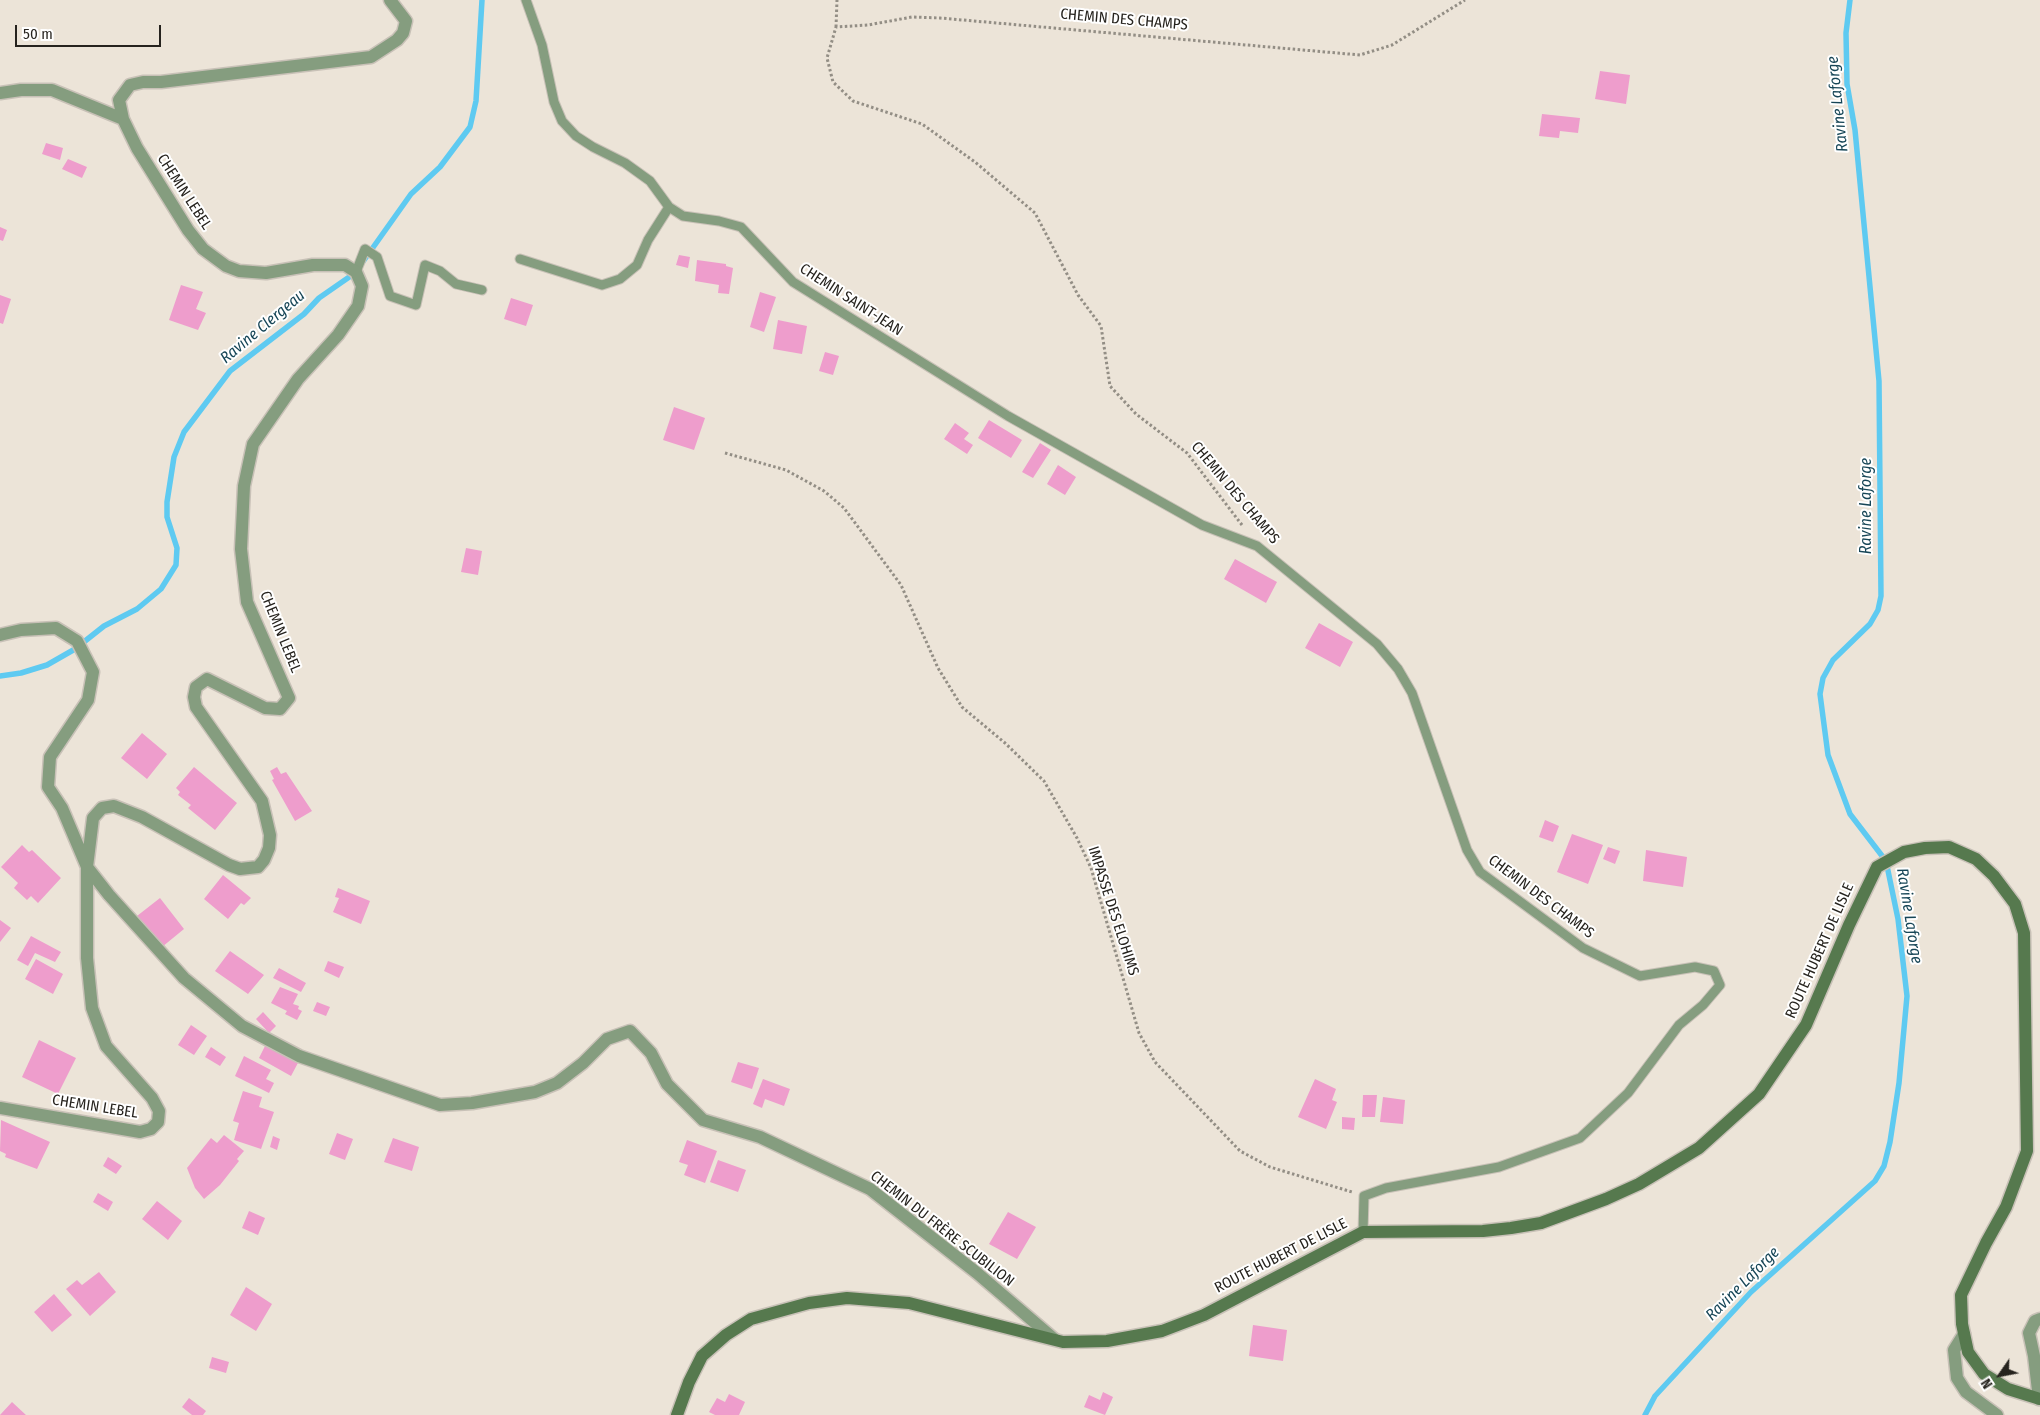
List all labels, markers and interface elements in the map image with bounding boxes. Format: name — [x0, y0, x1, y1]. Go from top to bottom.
street label: CHEMIN DES CHAMPS — [1060, 5, 1188, 35]
scale bar — [18, 15, 164, 47]
text: 50 m — [23, 25, 53, 43]
water label: Ravine Laforge — [1823, 55, 1853, 153]
street label: CHEMIN LEBEL — [153, 151, 215, 233]
street label: CHEMIN SAINT-JEAN — [796, 260, 906, 340]
water label: Ravine Clergeau — [217, 286, 309, 368]
street label: CHEMIN DES CHAMPS — [1187, 438, 1283, 548]
water label: Ravine Laforge — [1857, 458, 1877, 554]
street label: CHEMIN LEBEL — [255, 589, 305, 675]
street label: IMPASSE DES ELOHIMS — [1084, 844, 1142, 978]
street label: CHEMIN DES CHAMPS — [1485, 851, 1597, 943]
water label: Ravine Laforge — [1892, 867, 1926, 965]
street label: ROUTE HUBERT DE LISLE — [1782, 881, 1858, 1021]
street label: CHEMIN LEBEL — [51, 1091, 139, 1123]
street label: CHEMIN DU FRÈRE SCUBILION — [867, 1167, 1017, 1291]
street label: ROUTE HUBERT DE LISLE — [1212, 1215, 1350, 1297]
water label: Ravine Laforge — [1702, 1243, 1784, 1325]
north arrow — [1975, 1350, 2025, 1400]
text: N — [1978, 1375, 1996, 1392]

